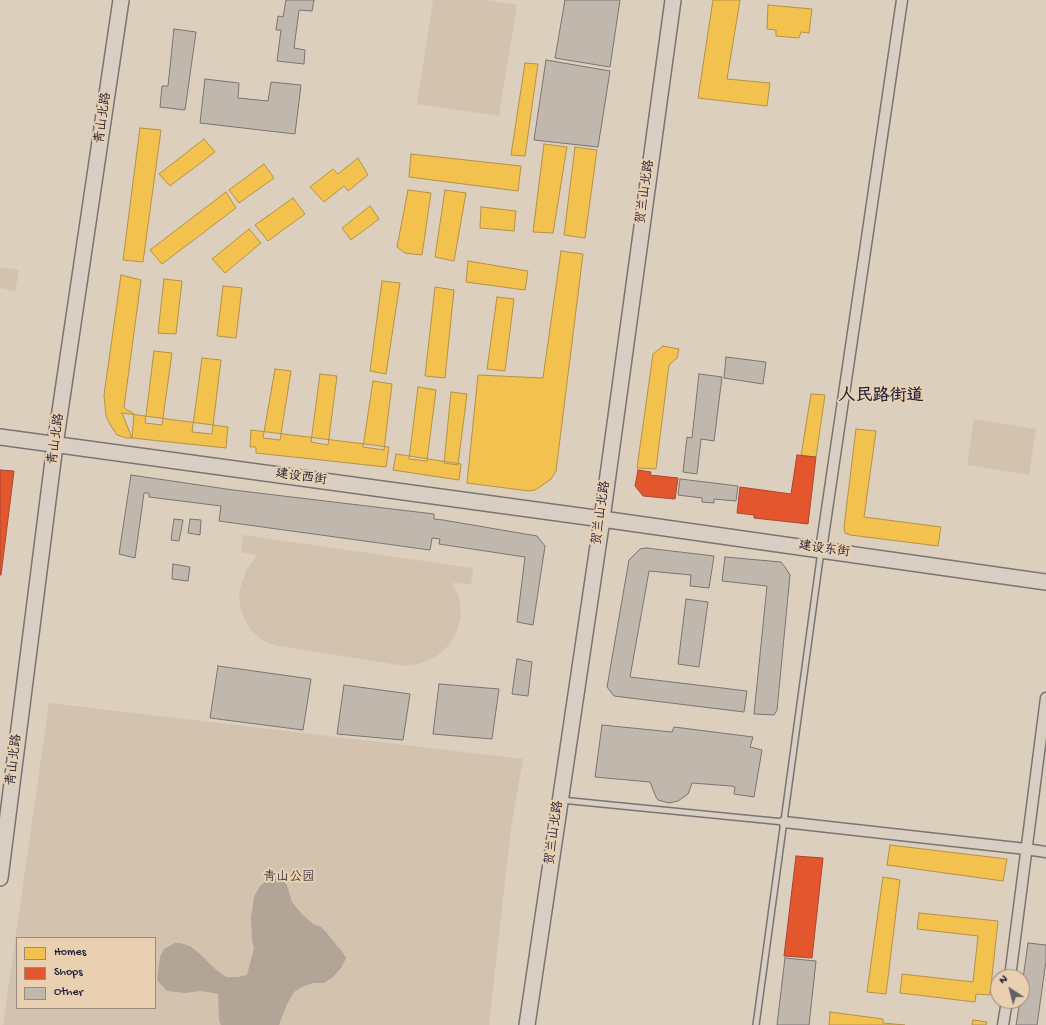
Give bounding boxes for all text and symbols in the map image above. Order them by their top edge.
street label: 青山北路 [93,91,115,145]
street label: 贺兰山北路 [634,159,658,225]
district label: 人民路街道 [839,387,923,407]
street label: 青山北路 [46,412,68,466]
street label: 建设西街 [274,467,328,489]
street label: 贺兰山北路 [590,480,614,546]
street label: 建设东街 [797,539,851,561]
street label: 青山北路 [4,733,26,787]
street label: 贺兰山北路 [543,800,567,866]
park label: 青山公园 [263,870,315,886]
legend [16,937,156,1009]
text: Homes [54,946,86,960]
text: Shops [54,966,83,980]
north arrow [990,969,1030,1009]
text: N [997,973,1010,987]
text: Other [54,986,83,1000]

